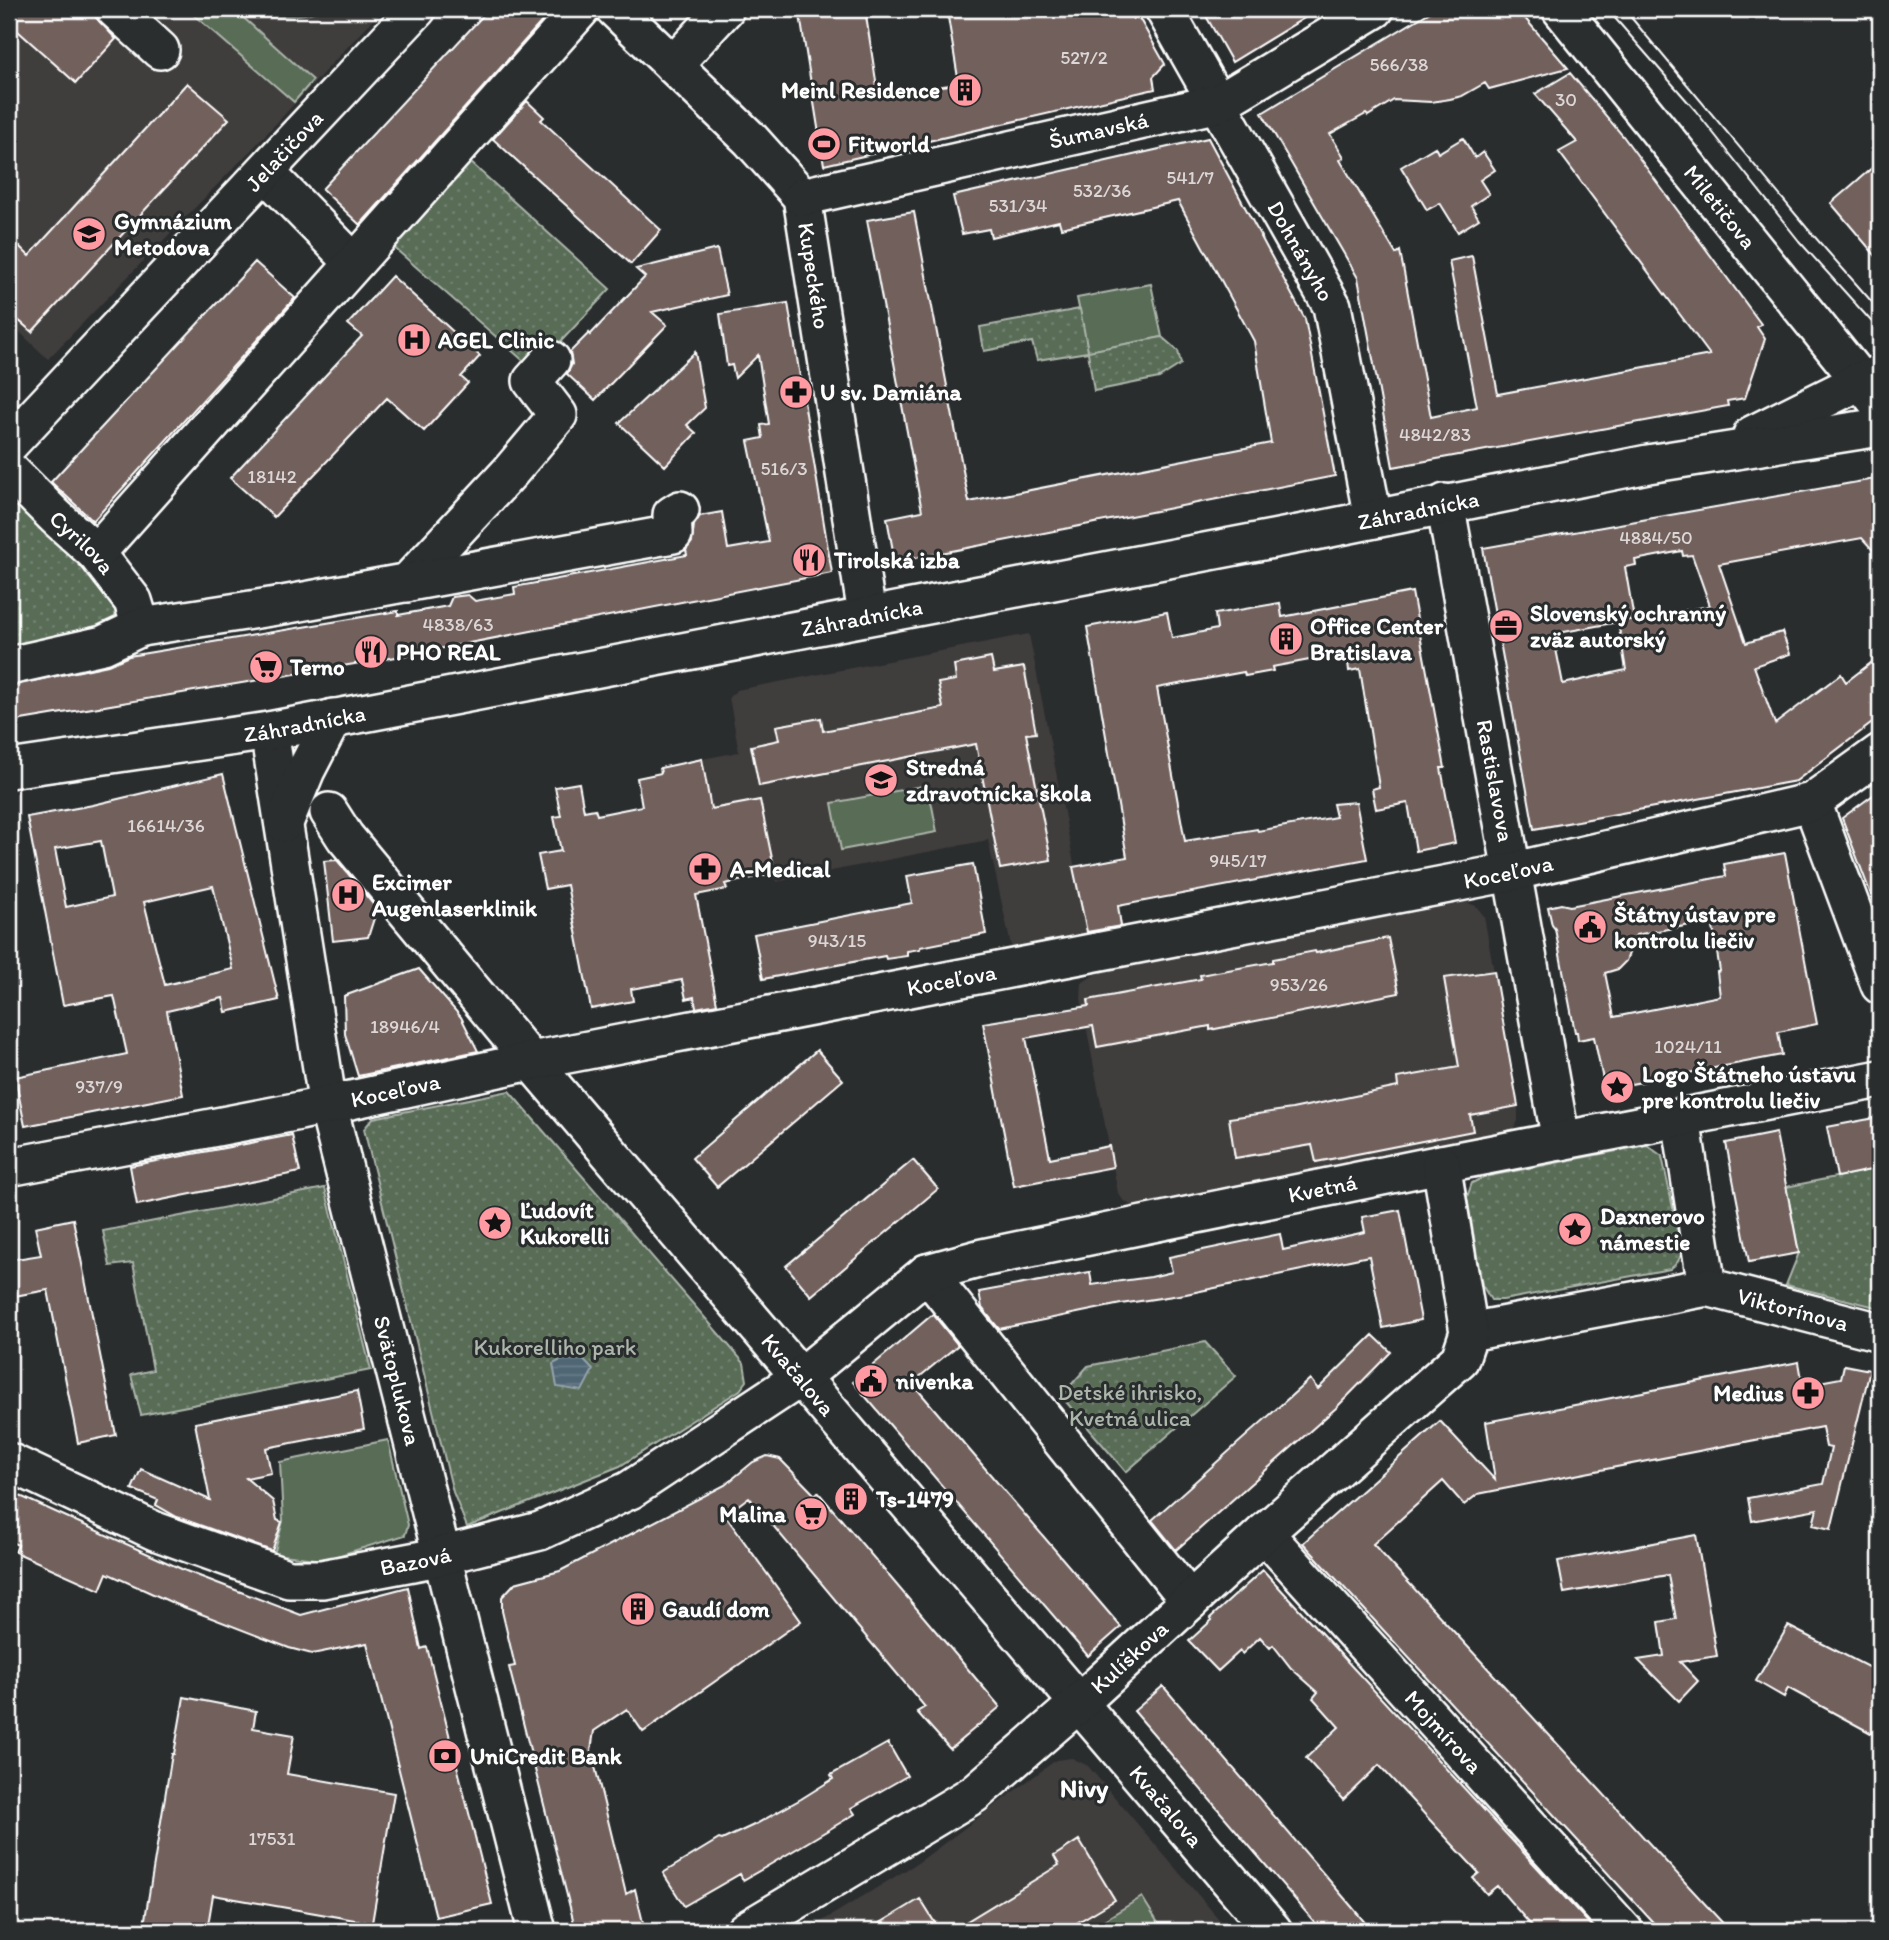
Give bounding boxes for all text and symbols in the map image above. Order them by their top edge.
house number: 527/2 [1060,46,1108,69]
house number: 566/38 [1370,53,1428,76]
building icon: Meinl Residence [946,71,984,109]
place label: Meinl Residence [781,76,940,104]
house number: 30 [1555,88,1577,111]
street label: Jelačičova [239,104,329,197]
street label: Šumavská [1046,105,1151,155]
sports icon: Fitworld [805,125,843,163]
place label: Fitworld [848,130,930,158]
street label: Miletičova [1678,159,1763,255]
house number: 541/7 [1166,166,1214,189]
house number: 532/36 [1073,179,1131,202]
house number: 531/34 [989,194,1047,217]
street label: Dohnányho [1261,196,1340,306]
place label: Gymnázium Metodova [114,207,232,261]
school or university icon: Gymnázium Metodova [70,215,108,253]
street label: Kupeckého [792,220,836,331]
hospital icon: AGEL Clinic [395,321,433,359]
place label: AGEL Clinic [437,326,554,354]
pharmacy icon: U sv. Damiána [777,373,815,411]
place label: U sv. Damiána [820,378,963,406]
house number: 4842/83 [1399,423,1471,446]
house number: 516/3 [760,457,808,480]
house number: 18142 [247,465,297,488]
street label: Záhradnícka [1355,484,1481,536]
street label: Cyrilova [44,504,121,580]
house number: 4884/50 [1619,526,1693,549]
restaurant icon: Tirolská izba [790,541,828,579]
place label: Tirolská izba [833,546,961,574]
street label: Záhradnícka [798,592,925,643]
place label: Slovenský ochranný zväz autorský [1530,599,1726,653]
office icon: Slovenský ochranný zväz autorský [1487,607,1525,645]
place label: Office Center Bratislava [1310,612,1444,666]
house number: 4838/63 [422,613,494,636]
building icon: Office Center Bratislava [1267,620,1305,658]
restaurant icon: PHO REAL [352,633,390,671]
place label: PHO REAL [396,638,501,666]
supermarket icon: Terno [247,648,285,686]
place label: Terno [289,653,345,681]
street label: Záhradnícka [242,699,368,749]
street label: Rastislavova [1471,717,1520,844]
place label: Stredná zdravotnícka škola [906,753,1092,807]
school or university icon: Stredná zdravotnícka škola [862,761,900,799]
house number: 16614/36 [127,814,205,837]
house number: 945/17 [1209,849,1267,872]
street label: Koceľova [1461,849,1556,895]
pharmacy icon: A-Medical [686,850,724,888]
place label: A-Medical [729,855,831,883]
place label: Excimer Augenlaserklinik [371,868,538,922]
hospital icon: Excimer Augenlaserklinik [329,876,367,914]
place label: Štátny ústav pre kontrolu liečiv [1614,900,1776,954]
public building icon: Štátny ústav pre kontrolu liečiv [1571,908,1609,946]
house number: 943/15 [808,929,866,952]
street label: Koceľova [904,958,999,1002]
house number: 953/26 [1270,973,1328,996]
house number: 18946/4 [370,1015,440,1038]
house number: 1024/11 [1654,1035,1722,1058]
place label: Logo Štátneho ústavu pre kontrolu liečiv [1641,1060,1856,1114]
street label: Koceľova [348,1067,443,1114]
place icon: Logo Štátneho ústavu pre kontrolu liečiv [1598,1068,1636,1106]
house number: 937/9 [75,1075,123,1098]
street label: Kvetná [1286,1168,1359,1209]
place label: Ľudovít Kukorelli [520,1196,609,1250]
place label: Daxnerovo námestie [1599,1202,1705,1256]
place icon: Ľudovít Kukorelli [476,1204,514,1242]
place icon: Daxnerovo námestie [1556,1210,1594,1248]
street label: Viktorínova [1734,1281,1852,1337]
street label: Svätoplukova [368,1313,428,1449]
street label: Kvačalova [755,1328,842,1422]
park label: Kukorelliho park [474,1333,637,1361]
public building icon: nivenka [852,1362,890,1400]
place label: nivenka [895,1367,974,1395]
pharmacy icon: Medius [1789,1374,1827,1412]
park label: Detské ihrisko, Kvetná ulica [1057,1378,1203,1432]
place label: Medius [1713,1379,1784,1407]
building icon: Ts-1479 [832,1480,870,1518]
place label: Ts-1479 [875,1485,954,1513]
supermarket icon: Malina [792,1495,830,1533]
place label: Malina [719,1500,787,1528]
street label: Bazová [378,1540,454,1582]
building icon: Gaudí dom [619,1590,657,1628]
place label: Gaudí dom [662,1595,770,1623]
street label: Kulíškova [1084,1614,1174,1700]
street label: Mojmírova [1399,1684,1489,1780]
bank icon: UniCredit Bank [426,1737,464,1775]
place label: UniCredit Bank [470,1742,623,1770]
street label: Kvačalova [1123,1759,1209,1853]
district label: Nivy [1060,1772,1109,1804]
house number: 17531 [248,1827,296,1850]

